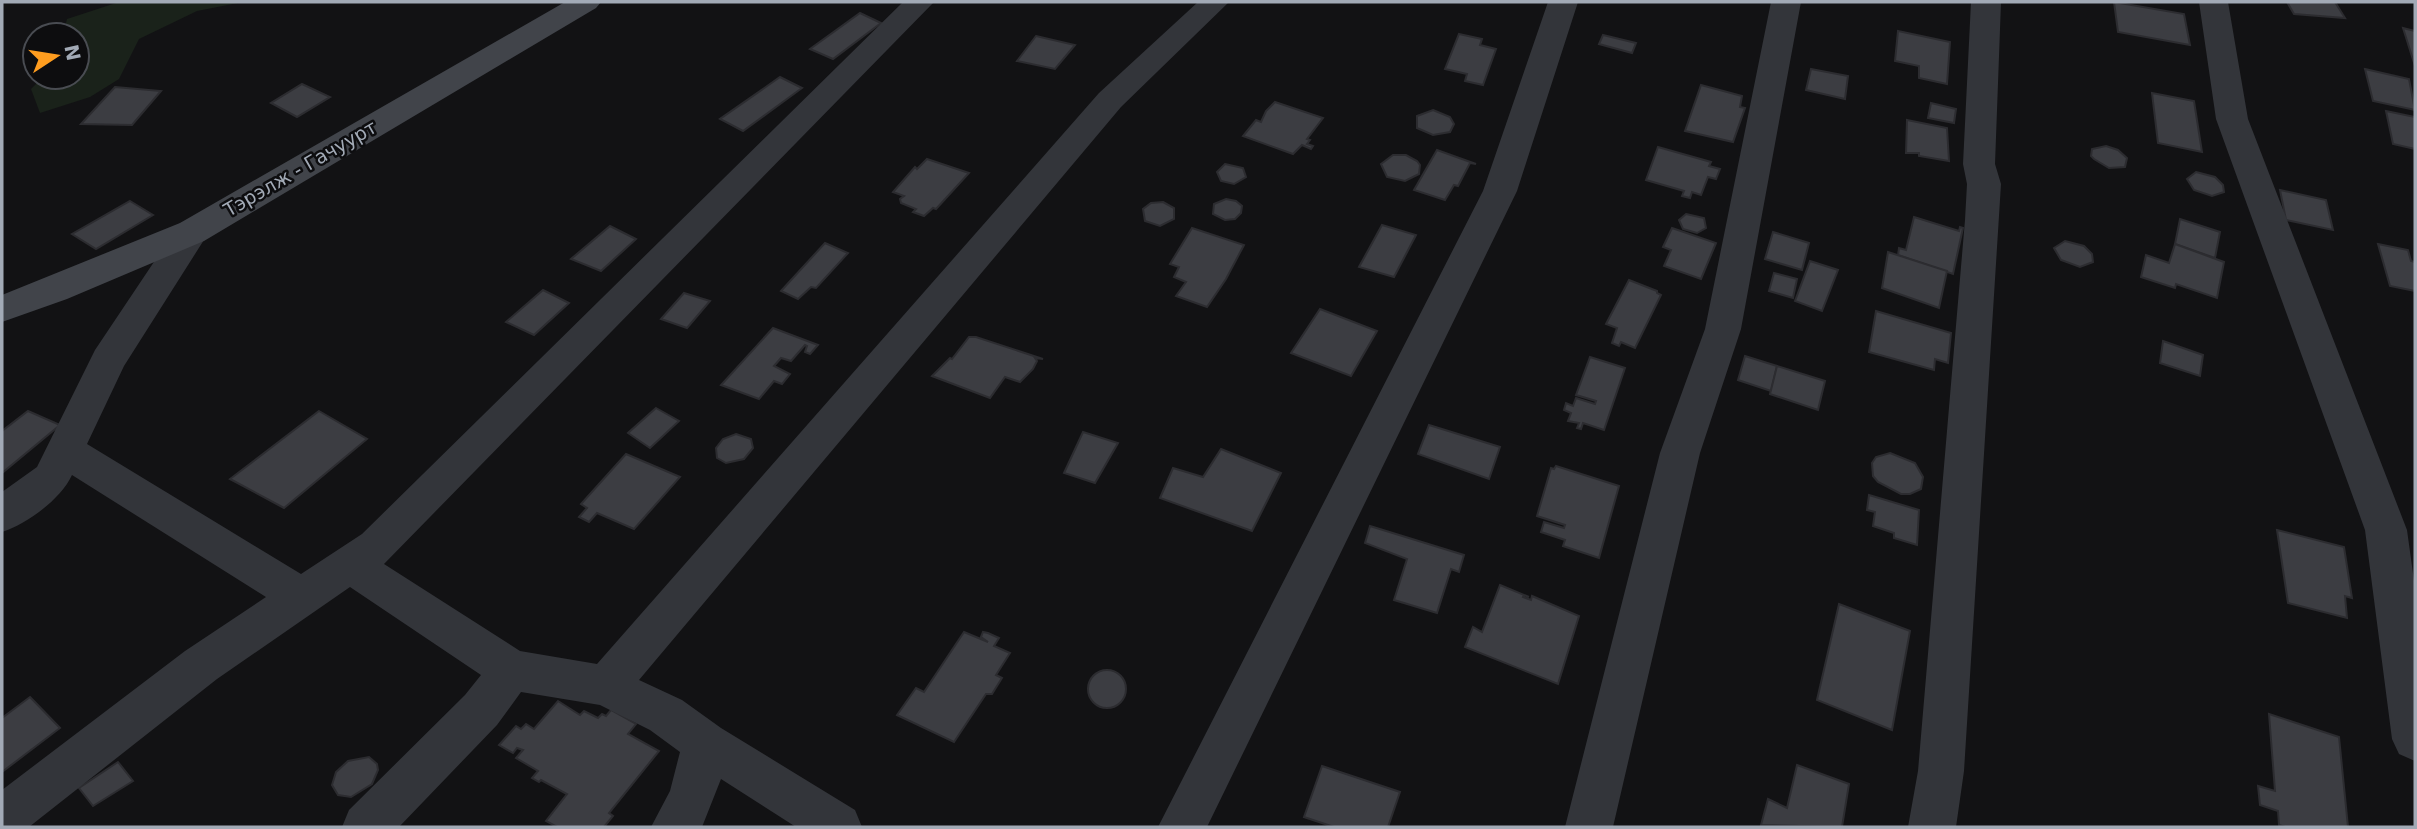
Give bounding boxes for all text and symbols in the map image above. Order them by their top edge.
north arrow [21,21,91,91]
text: N [60,42,85,63]
street label: Тэрэлж - Гачуурт [219,115,380,221]

